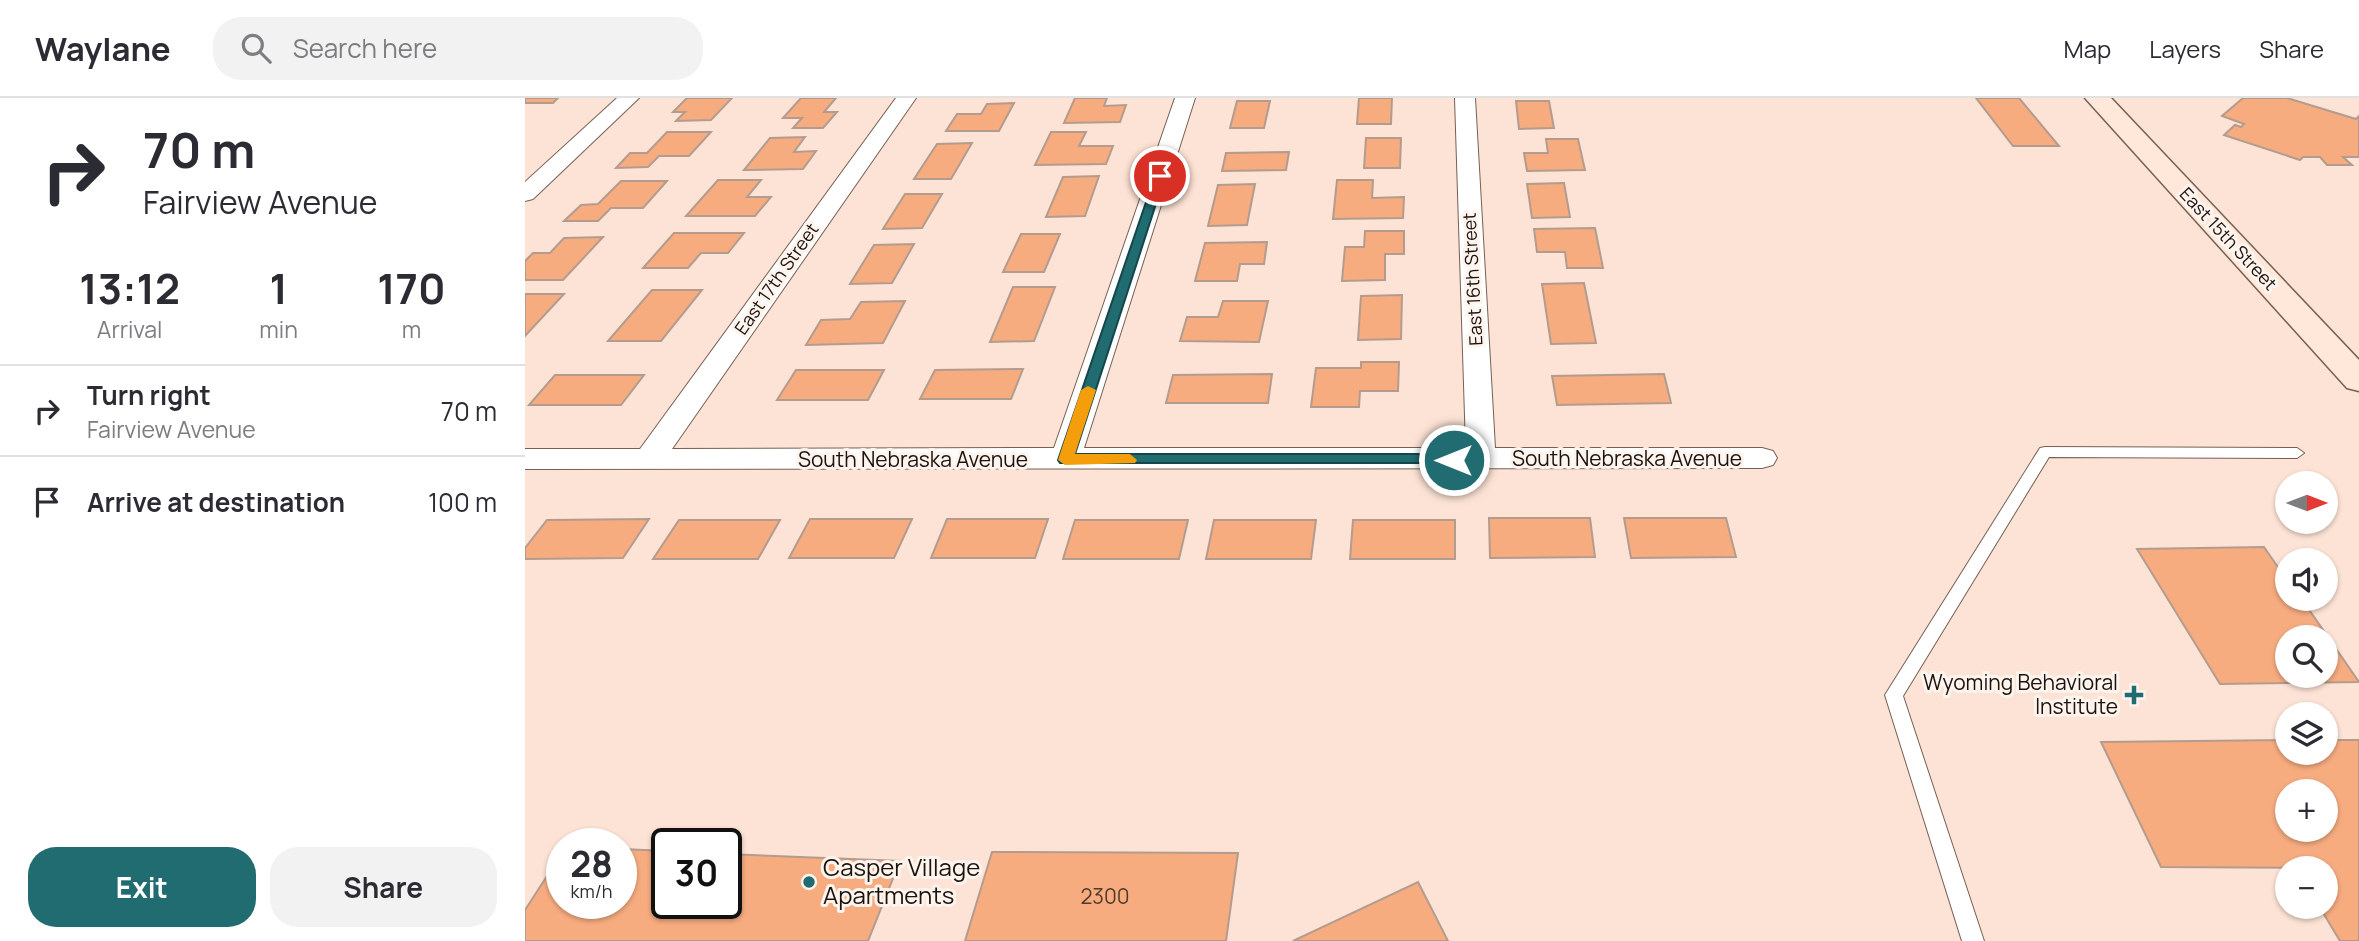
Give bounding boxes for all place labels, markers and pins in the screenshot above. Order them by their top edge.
pin [1130,146,1190,206]
place label: Wyoming Behavioral Institute [1923,668,2118,720]
marker: Wyoming Behavioral Institute [2124,685,2144,705]
place label: Casper Village Apartments [823,850,980,911]
marker: Casper Village Apartments [801,874,817,890]

